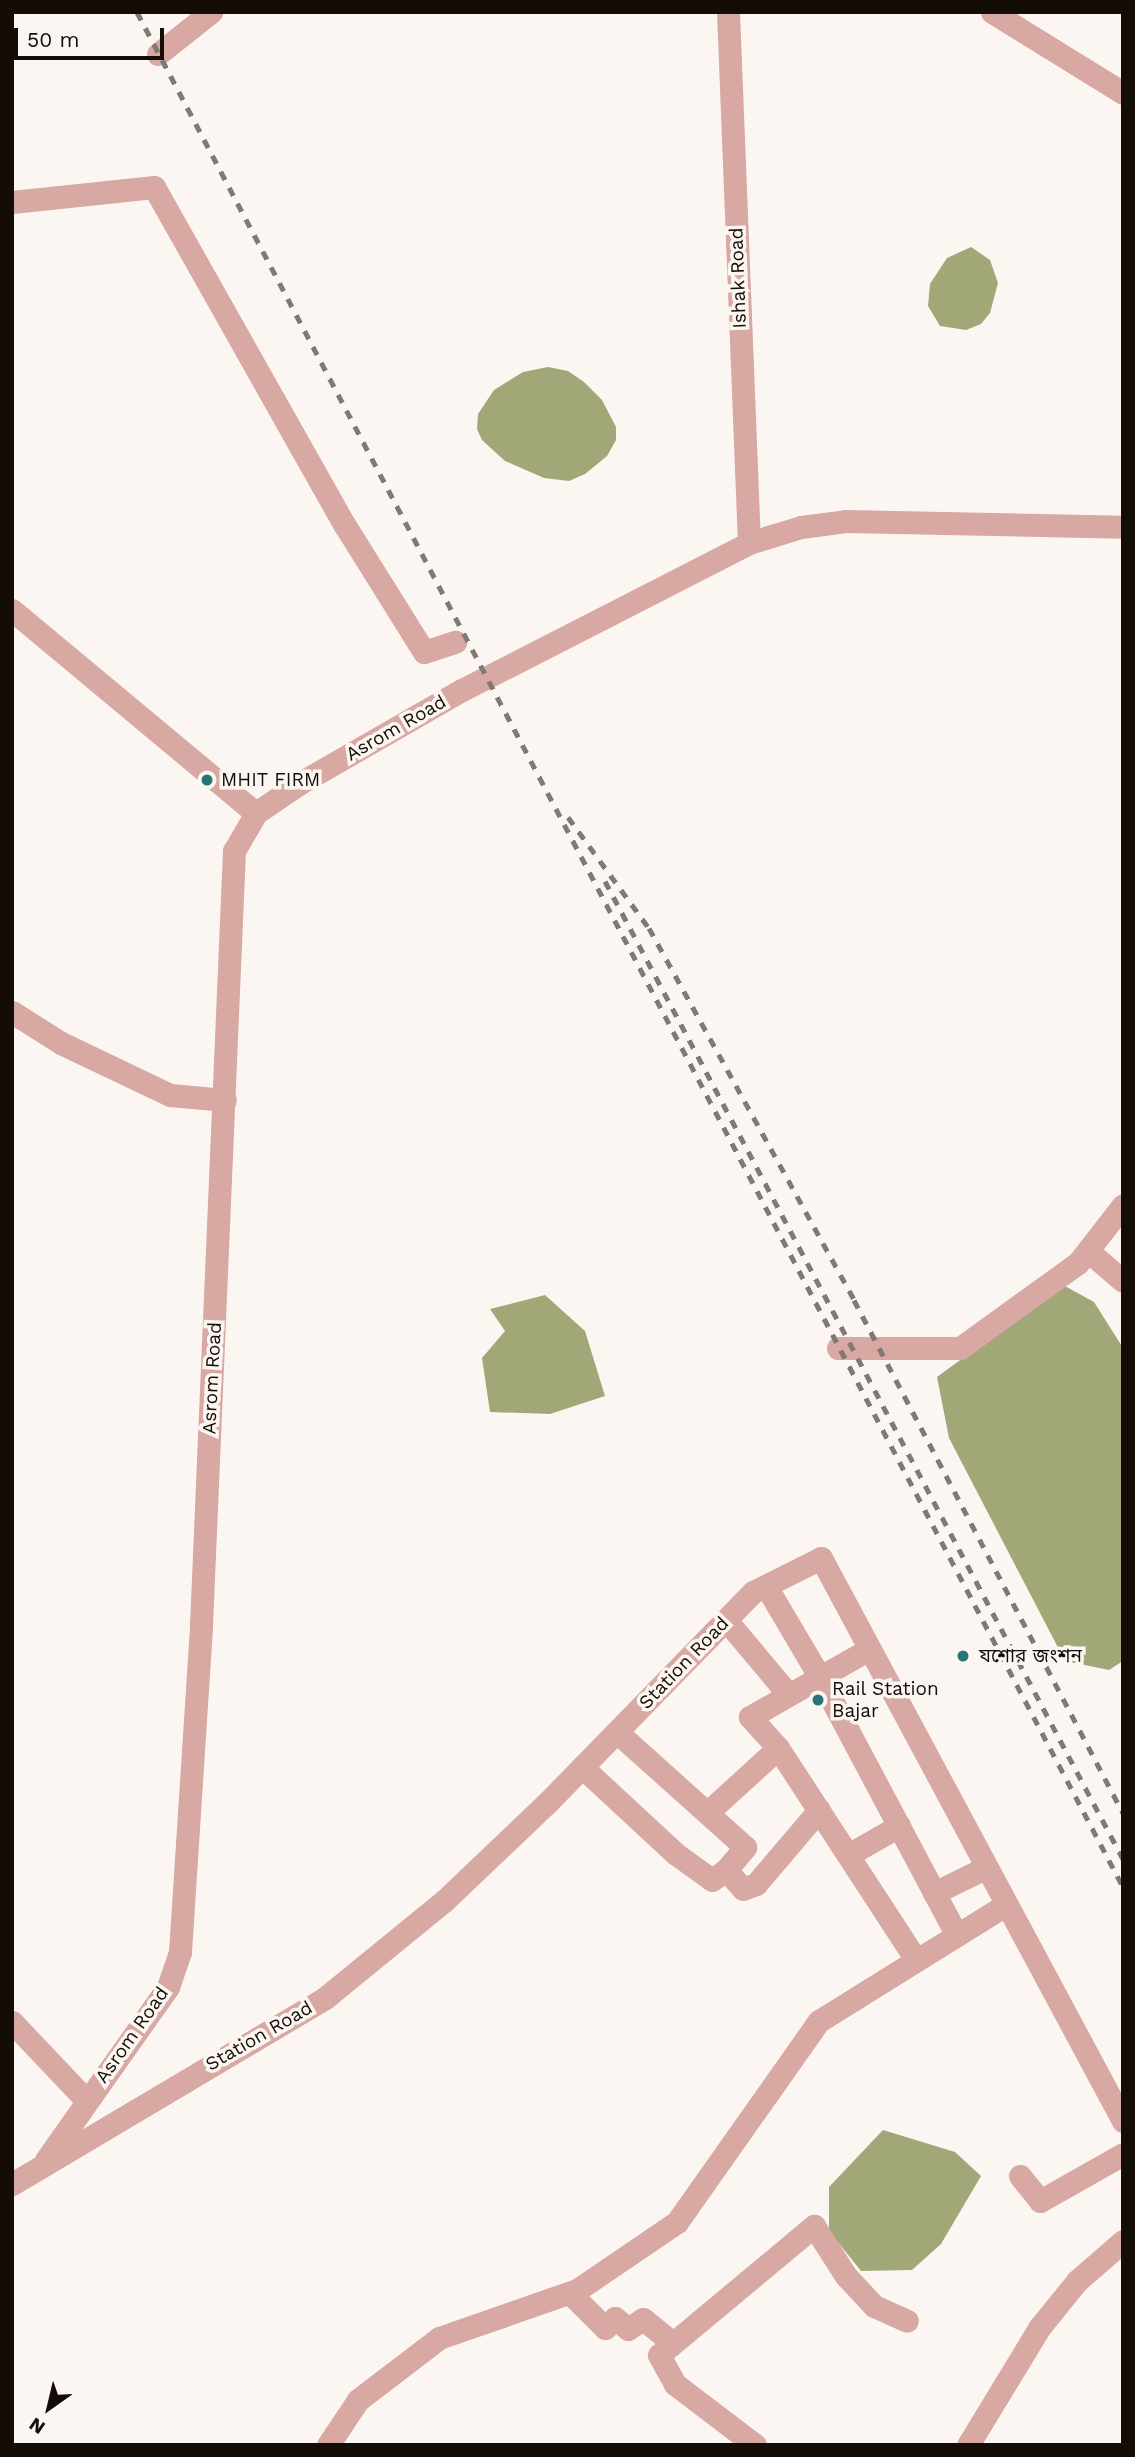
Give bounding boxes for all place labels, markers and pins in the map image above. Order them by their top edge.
place label: MHIT FIRM [221,769,321,791]
marker: MHIT FIRM [199,772,215,788]
place label: যশোর জংশন [979,1645,1082,1667]
marker: যশোর জংশন [953,1646,973,1666]
place label: Rail Station Bajar [832,1678,939,1722]
marker: Rail Station Bajar [810,1692,826,1708]

